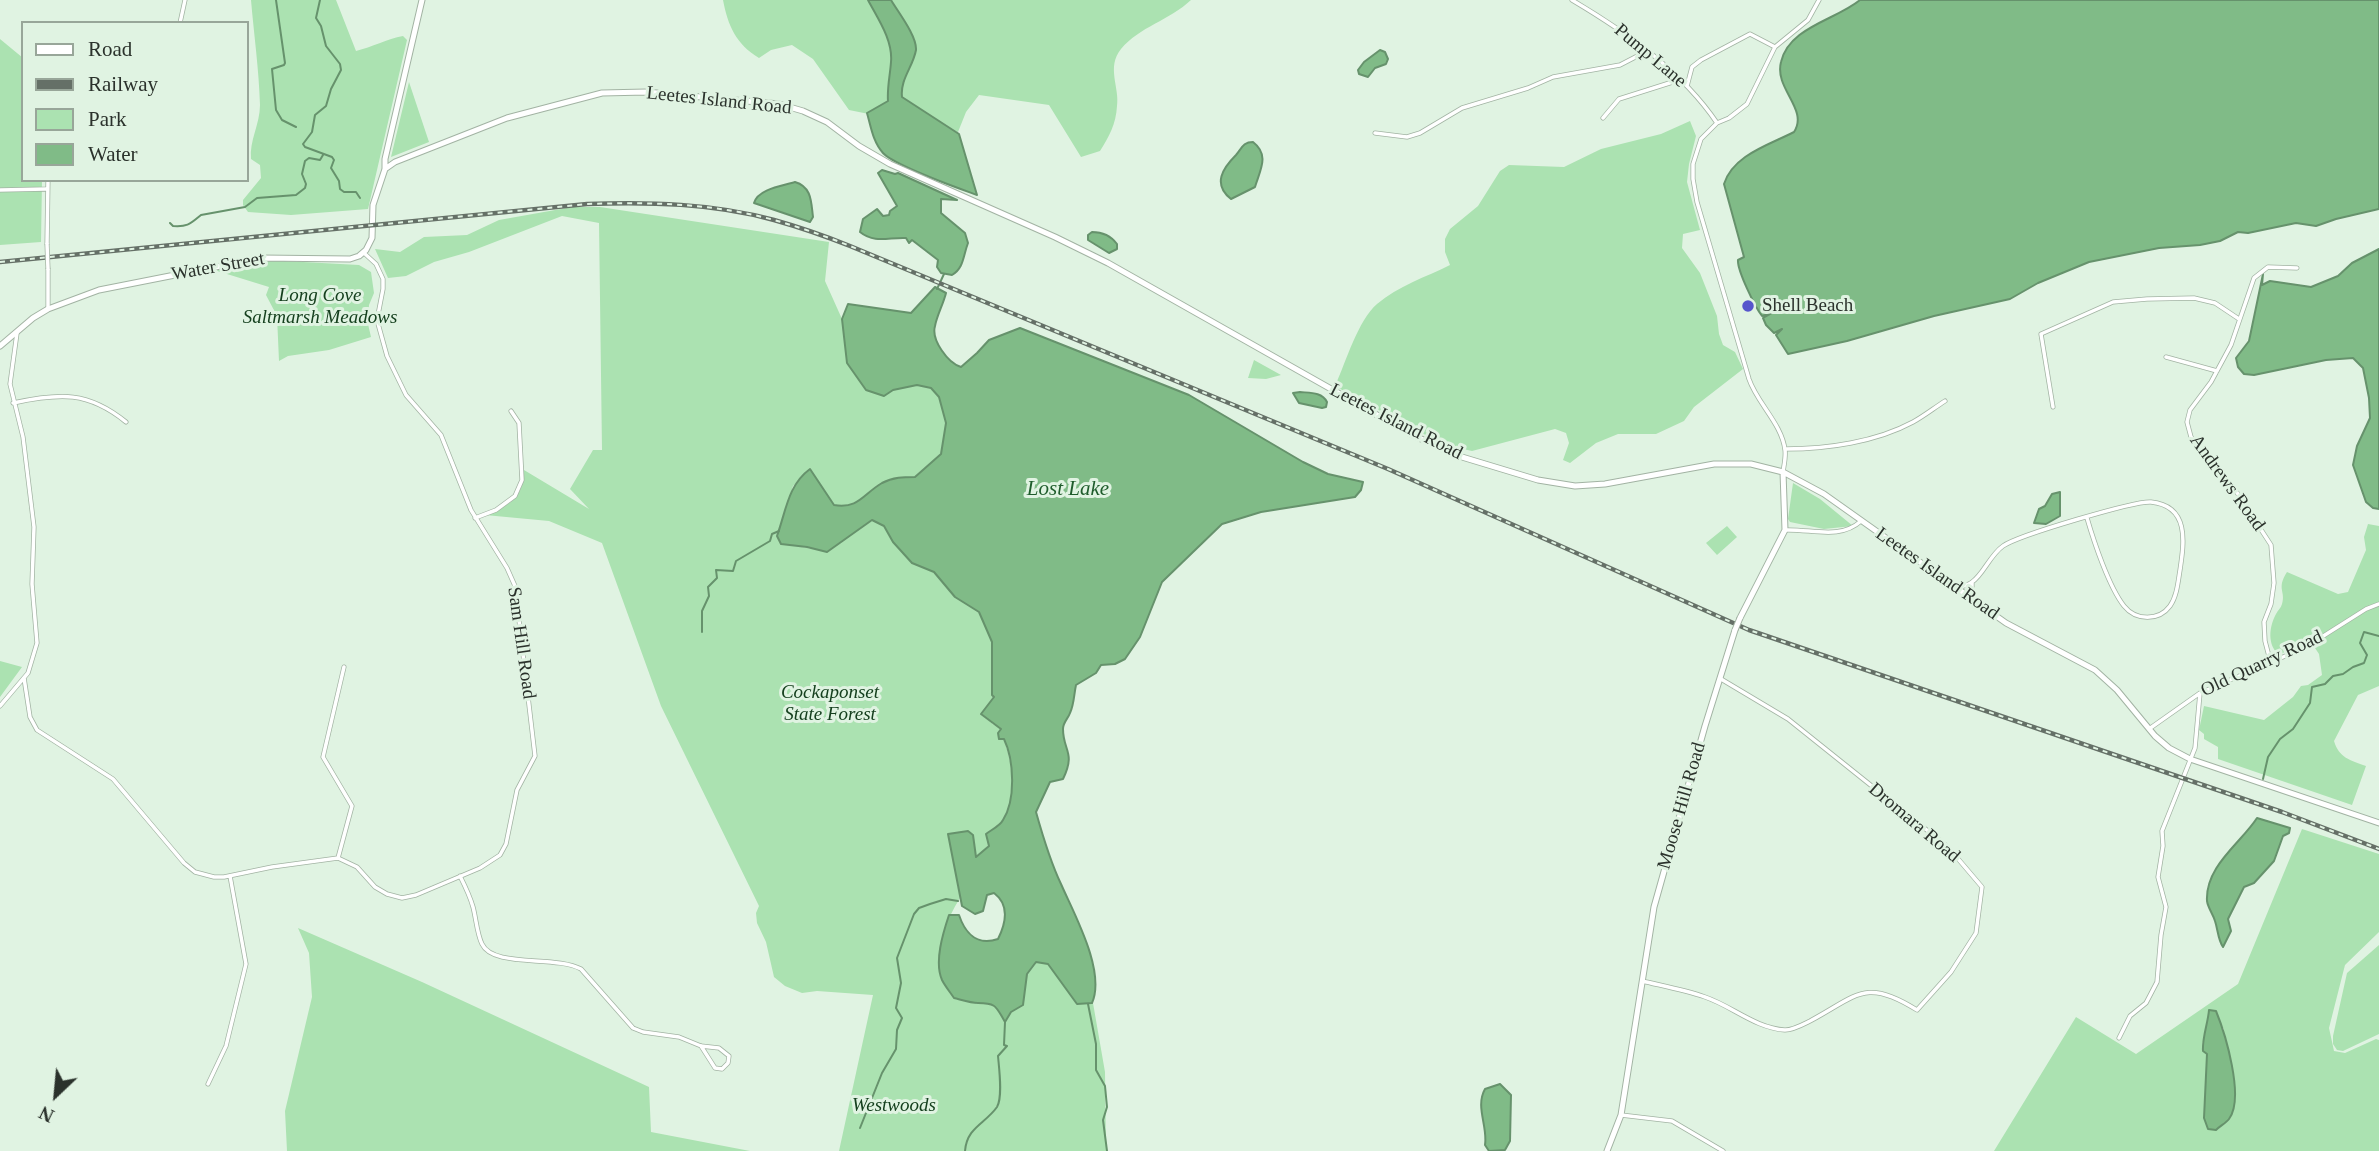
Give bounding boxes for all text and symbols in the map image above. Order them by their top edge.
street label: Pump Lane [1609,19,1691,93]
legend [21,21,248,182]
text: Road [88,37,132,61]
text: Railway [88,72,158,96]
street label: Leetes Island Road [645,82,793,120]
text: Park [88,107,127,131]
text: Water [88,142,138,166]
street label: Water Street [170,248,266,286]
park label: Long Cove Saltmarsh Meadows [243,285,397,329]
place label: Shell Beach [1762,295,1853,317]
marker: Shell Beach [1740,298,1756,314]
street label: Leetes Island Road [1326,379,1466,465]
street label: Andrews Road [2184,430,2270,536]
water label: Lost Lake [1027,476,1109,502]
street label: Leetes Island Road [1871,523,2003,625]
street label: Sam Hill Road [502,585,540,701]
street label: Old Quarry Road [2197,626,2327,702]
park label: Cockaponset State Forest [781,682,879,726]
street label: Moose Hill Road [1653,740,1711,872]
street label: Dromara Road [1864,778,1964,868]
north arrow [21,1060,91,1130]
park label: Westwoods [852,1095,936,1117]
text: N [36,1102,57,1127]

